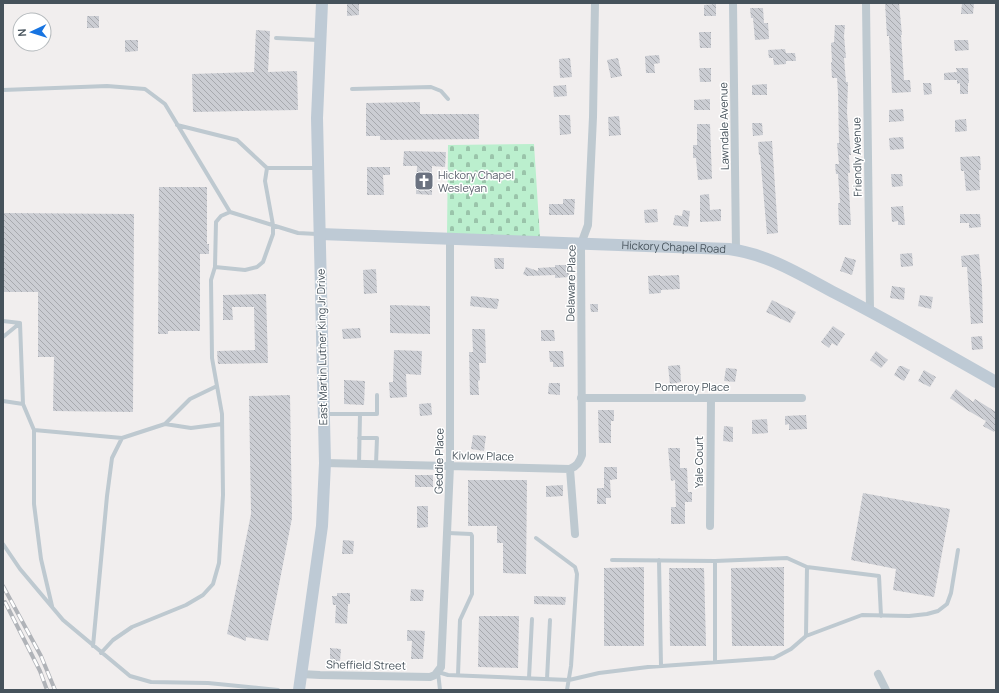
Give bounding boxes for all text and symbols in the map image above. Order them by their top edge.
north arrow [12,12,52,52]
text: N [14,28,29,37]
street label: Lawndale Avenue [715,81,732,170]
street label: Friendly Avenue [848,117,865,197]
place label: Hickory Chapel Wesleyan [438,167,514,195]
church icon: Hickory Chapel Wesleyan [413,170,435,192]
street label: Hickory Chapel Road [621,237,726,256]
street label: Delaware Place [562,244,579,321]
street label: East Martin Luther King Jr Drive [313,268,330,426]
street label: Pomeroy Place [655,379,730,394]
street label: Geddie Place [430,427,447,494]
street label: Yale Court [691,436,706,488]
street label: Kivlow Place [452,447,515,464]
street label: Sheffield Street [326,656,406,673]

